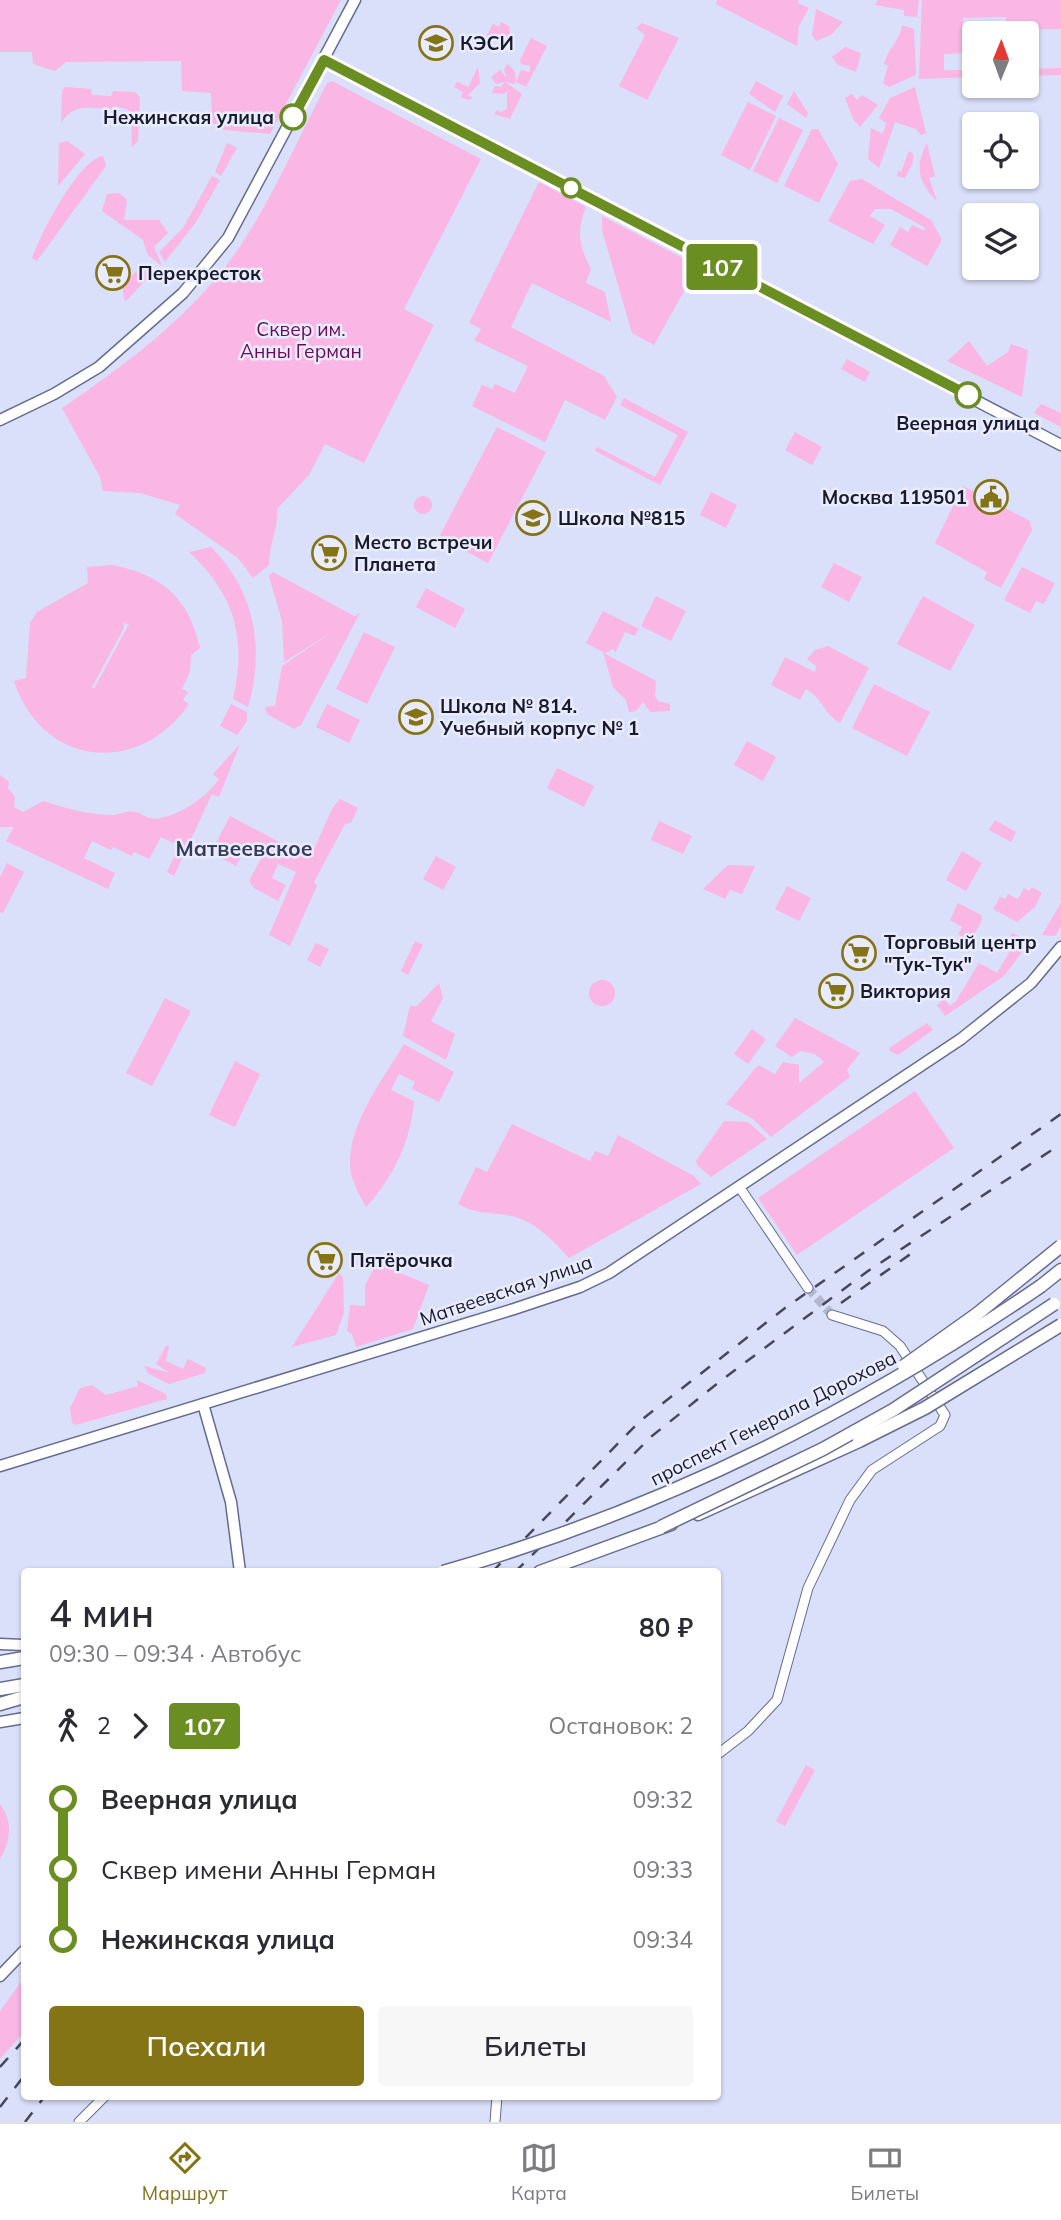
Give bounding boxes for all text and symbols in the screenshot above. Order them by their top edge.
north arrow [962,21,1040,98]
map controls [962,21,1039,280]
school or university icon: КЭСИ [417,24,455,62]
place label: КЭСИ [460,31,514,55]
marker: Нежинская улица [280,104,306,130]
place label: Нежинская улица [103,105,274,129]
button: locate [962,112,1039,189]
unlabelled marker [561,178,581,198]
button: layers [962,203,1039,280]
line badge: 107 [682,244,762,290]
text: 107 [700,252,744,282]
supermarket icon: Перекресток [94,254,132,292]
place label: Перекресток [138,261,261,285]
park label: Сквер им. Анны Герман [240,317,362,363]
marker: Веерная улица [955,382,981,408]
place label: Веерная улица [896,411,1040,435]
public building icon: Москва 119501 [972,478,1010,516]
place label: Москва 119501 [822,485,967,509]
school or university icon: Школа №815 [514,499,552,537]
place label: Школа №815 [558,506,685,530]
place label: Место встречи Планета [354,530,492,576]
supermarket icon: Место встречи Планета [310,534,348,572]
place label: Школа № 814. Учебный корпус № 1 [439,694,639,740]
school or university icon: Школа № 814. Учебный корпус № 1 [397,698,435,736]
district label: Матвеевское [175,835,313,861]
place label: Торговый центр "Тук-Тук" [884,930,1037,976]
supermarket icon: Торговый центр "Тук-Тук" [840,934,878,972]
supermarket icon: Виктория [817,972,855,1010]
place label: Виктория [860,979,951,1003]
supermarket icon: Пятёрочка [306,1241,344,1279]
place label: Пятёрочка [350,1248,453,1272]
street label: Матвеевская улица [417,1249,595,1331]
street label: проспект Генерала Дорохова [646,1345,900,1491]
text: 4 мин [49,1589,154,1637]
text: 80 ₽ [639,1611,693,1644]
text: 09:30 – 09:34 · Автобус [49,1639,302,1668]
icon: walk [49,1707,87,1745]
icon: forward [121,1707,159,1745]
text: 2 [97,1711,111,1740]
text: 107 [183,1711,226,1741]
text: Остановок: 2 [548,1711,693,1740]
text: Веерная улица [101,1783,298,1816]
text: 09:32 [633,1785,693,1814]
text: Сквер имени Анны Герман [101,1853,436,1886]
text: 09:33 [633,1855,693,1884]
text: Нежинская улица [101,1923,335,1956]
text: 09:34 [633,1925,693,1954]
button: Поехали [49,2006,364,2086]
button: Билеты [378,2006,693,2086]
tab: Маршрут [142,2139,227,2205]
tab: Карта [511,2139,567,2205]
tab: Билеты [851,2139,919,2205]

